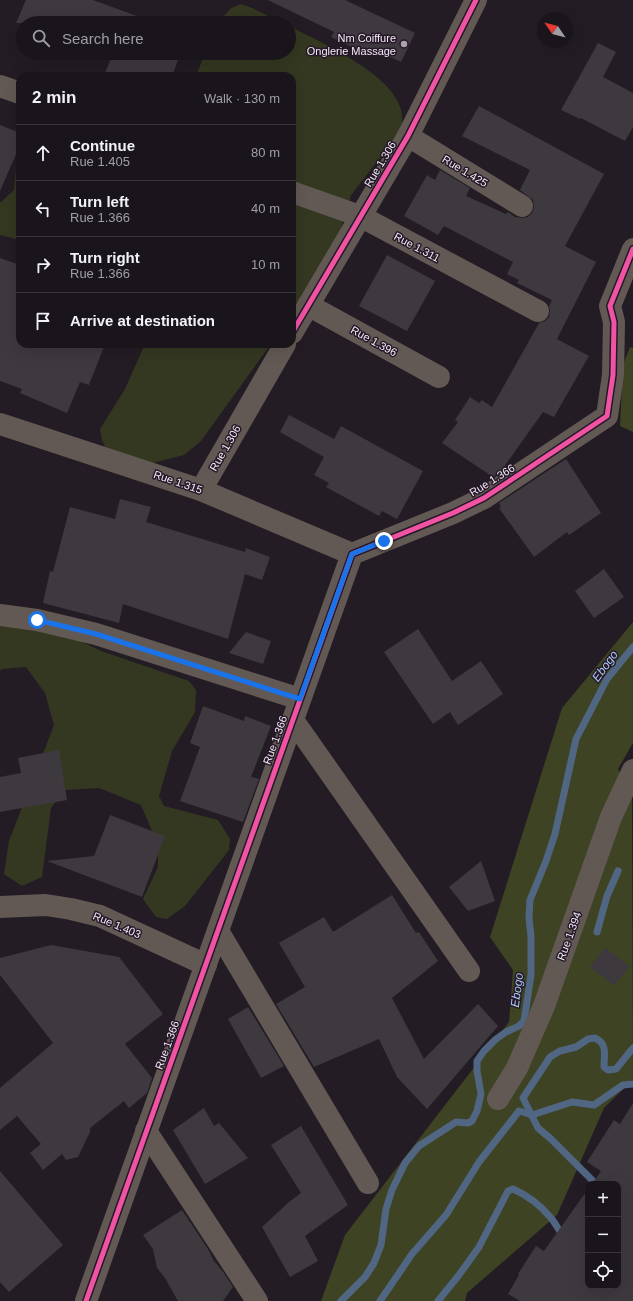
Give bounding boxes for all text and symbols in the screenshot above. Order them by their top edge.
north arrow [537,12,573,48]
search box [16,16,296,60]
icon: search [30,27,52,49]
text: Search here [62,30,144,47]
place label: Nm Coiffure Onglerie Massage [307,32,396,57]
marker: Nm Coiffure Onglerie Massage [399,39,409,49]
text: 2 min [32,88,76,107]
text: Walk · 130 m [204,91,280,106]
text: Continue [70,137,135,154]
street label: Rue 1.306 [362,139,398,189]
icon: ahead [32,142,54,164]
text: 80 m [251,145,280,160]
street label: Rue 1.425 [440,153,490,189]
text: Rue 1.405 [70,154,130,169]
text: Turn left [70,193,129,210]
icon: left [32,198,54,220]
text: 40 m [251,201,280,216]
text: Rue 1.366 [70,210,130,225]
street label: Rue 1.311 [392,230,442,264]
text: Turn right [70,249,140,266]
icon: right [32,254,54,276]
text: 10 m [251,257,280,272]
text: Rue 1.366 [70,266,130,281]
icon: arrive [32,310,54,332]
text: Arrive at destination [70,312,215,329]
street label: Rue 1.396 [349,323,399,359]
street label: Rue 1.306 [207,423,243,473]
street label: Rue 1.366 [467,461,517,499]
street label: Rue 1.315 [152,468,204,496]
route end [375,532,393,550]
route start [28,611,46,629]
water label: Ebogo [589,648,621,684]
street label: Rue 1.366 [261,714,289,766]
street label: Rue 1.403 [91,910,143,940]
street label: Rue 1.394 [555,910,583,962]
water label: Ebogo [508,972,526,1008]
street label: Rue 1.366 [153,1019,181,1071]
map controls [585,1181,621,1289]
button: + [585,1181,621,1217]
button: − [585,1217,621,1253]
button: locate [585,1253,621,1289]

